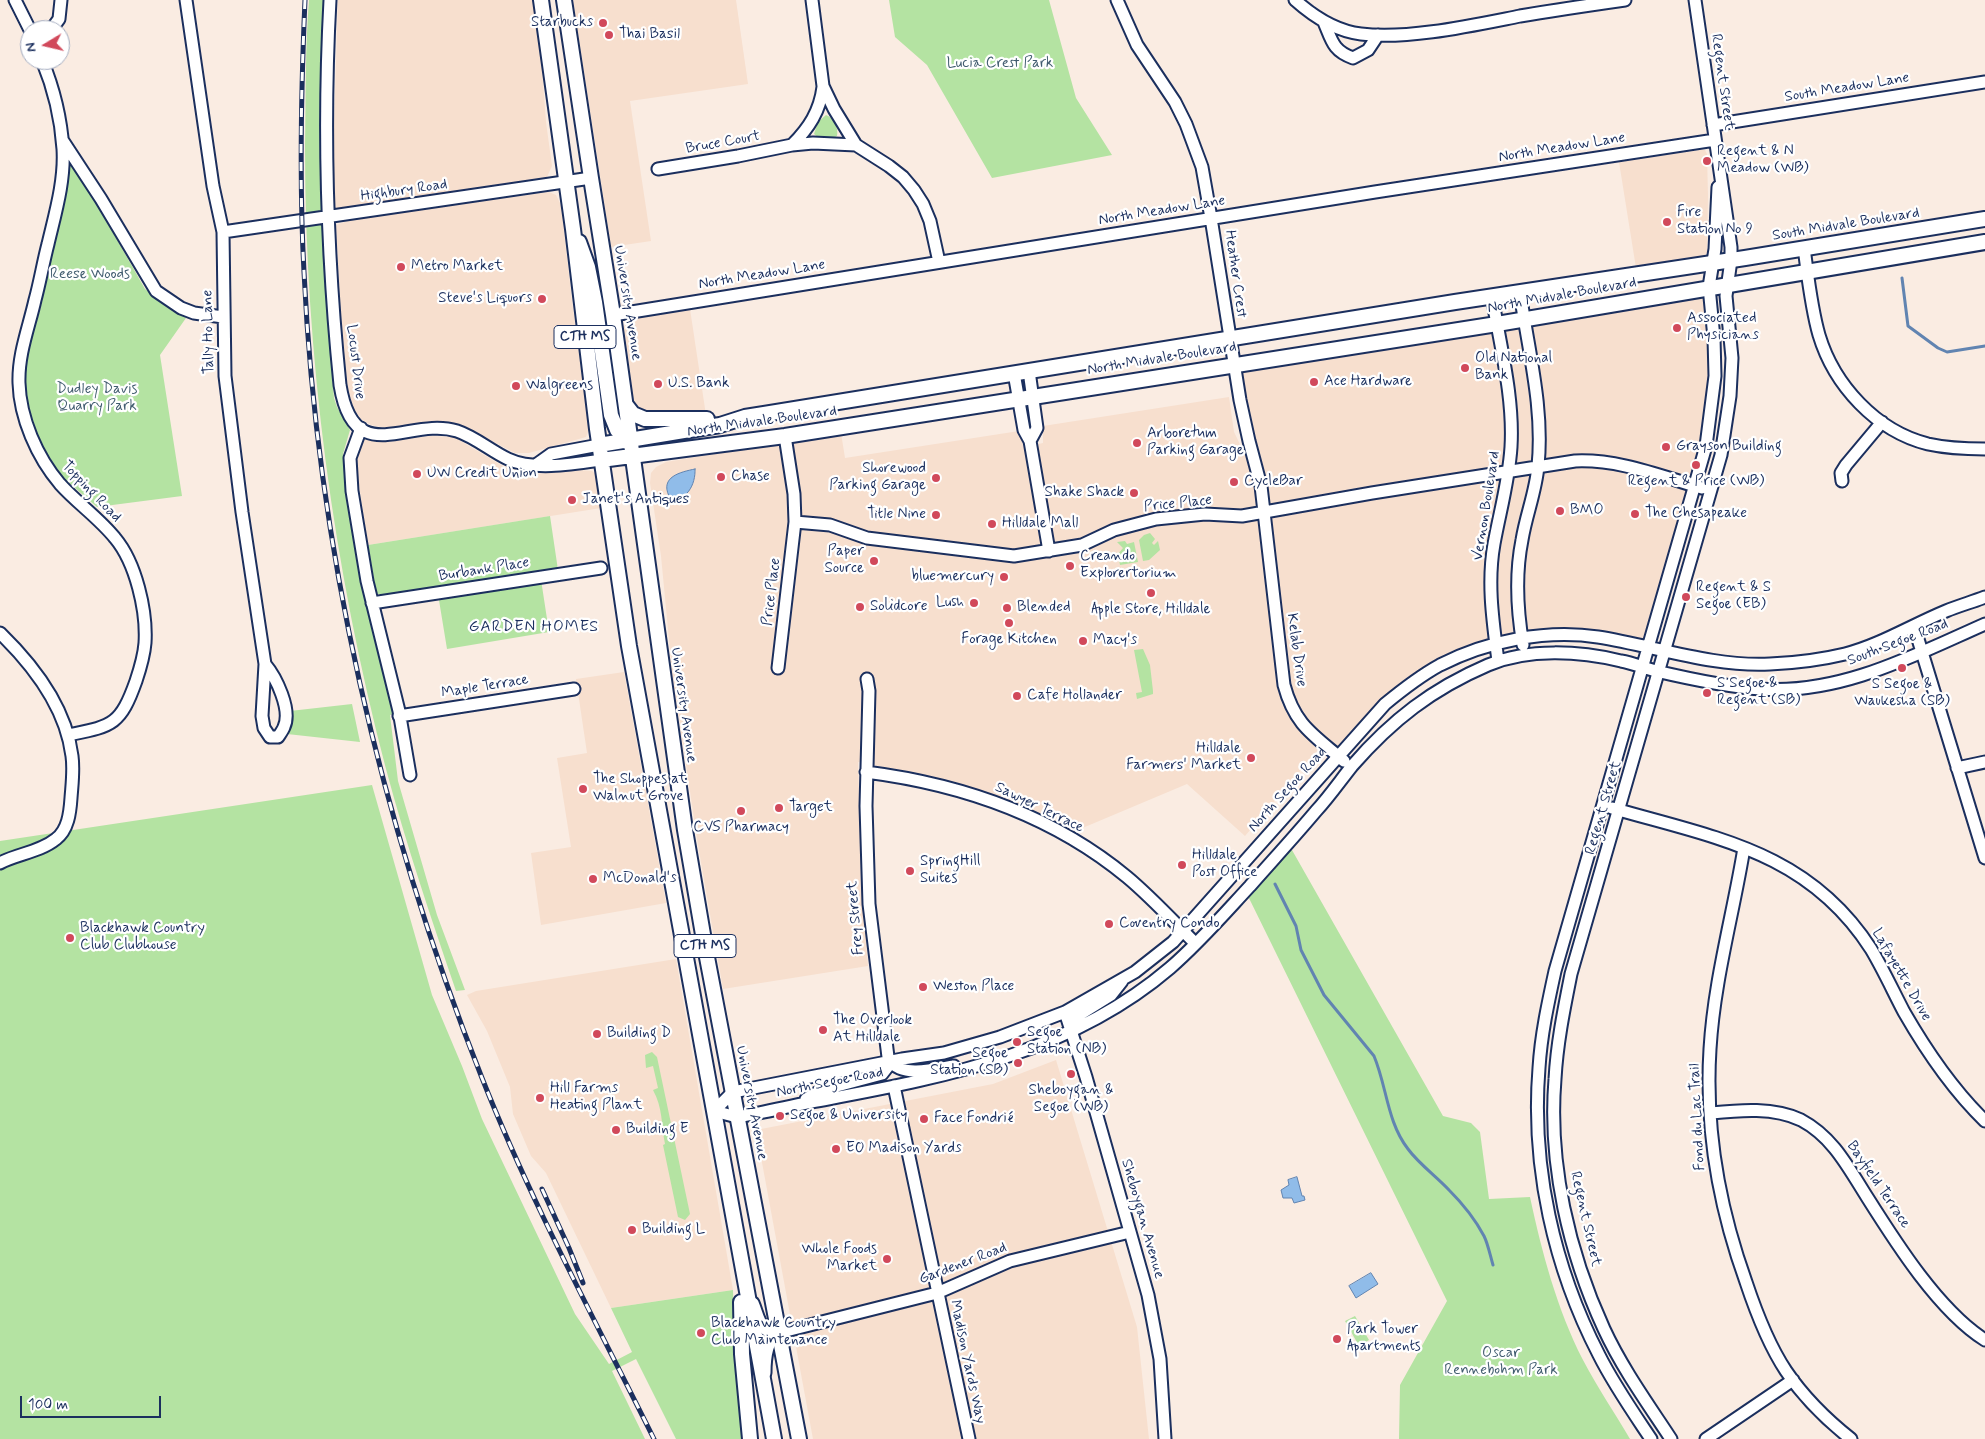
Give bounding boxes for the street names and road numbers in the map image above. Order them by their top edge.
street label: Regent Street [1706,33,1738,131]
street label: South Meadow Lane [1783,69,1911,107]
street label: Bruce Court [684,128,762,158]
street label: North Meadow Lane [1497,129,1627,167]
street label: Highbury Road [360,176,448,206]
street label: North Meadow Lane [1097,192,1227,230]
street label: South Midvale Boulevard [1771,204,1921,246]
street label: Heather Crest [1220,229,1250,319]
street label: University Avenue [609,244,645,362]
street label: North Meadow Lane [697,256,827,294]
street label: North Midvale Boulevard [1486,274,1638,318]
street label: Tally Ho Lane [199,290,219,374]
street label: Locust Drive [341,324,369,400]
road number: CTH MS [554,326,616,348]
street label: North Midvale Boulevard [1086,338,1238,380]
street label: North Midvale Boulevard [686,403,838,441]
street label: Vernon Boulevard [1469,450,1505,562]
street label: Topping Road [57,458,125,526]
street label: Price Place [1143,491,1213,517]
street label: Burbank Place [437,554,531,586]
street label: Price Place [759,557,785,627]
street label: Kelab Drive [1282,612,1310,688]
street label: South Segoe Road [1845,616,1951,670]
street label: University Avenue [666,646,700,764]
street label: Maple Terrace [440,671,530,703]
street label: North Segoe Road [1245,744,1331,836]
street label: Regent Street [1582,759,1626,857]
street label: Sawyer Terrace [992,779,1086,837]
street label: Frey Street [844,880,868,956]
street label: Lafayette Drive [1867,925,1935,1025]
road number: CTH MS [674,934,736,958]
street label: University Avenue [731,1044,771,1162]
street label: Fond du Lac Trail [1686,1063,1710,1171]
street label: North Segoe Road [775,1064,885,1102]
street label: Bayfield Terrace [1842,1138,1914,1232]
street label: Sheboygan Avenue [1116,1157,1168,1281]
street label: Regent Street [1565,1170,1605,1268]
street label: Gardener Road [917,1239,1009,1289]
street label: Madison Yards Way [945,1299,989,1425]

